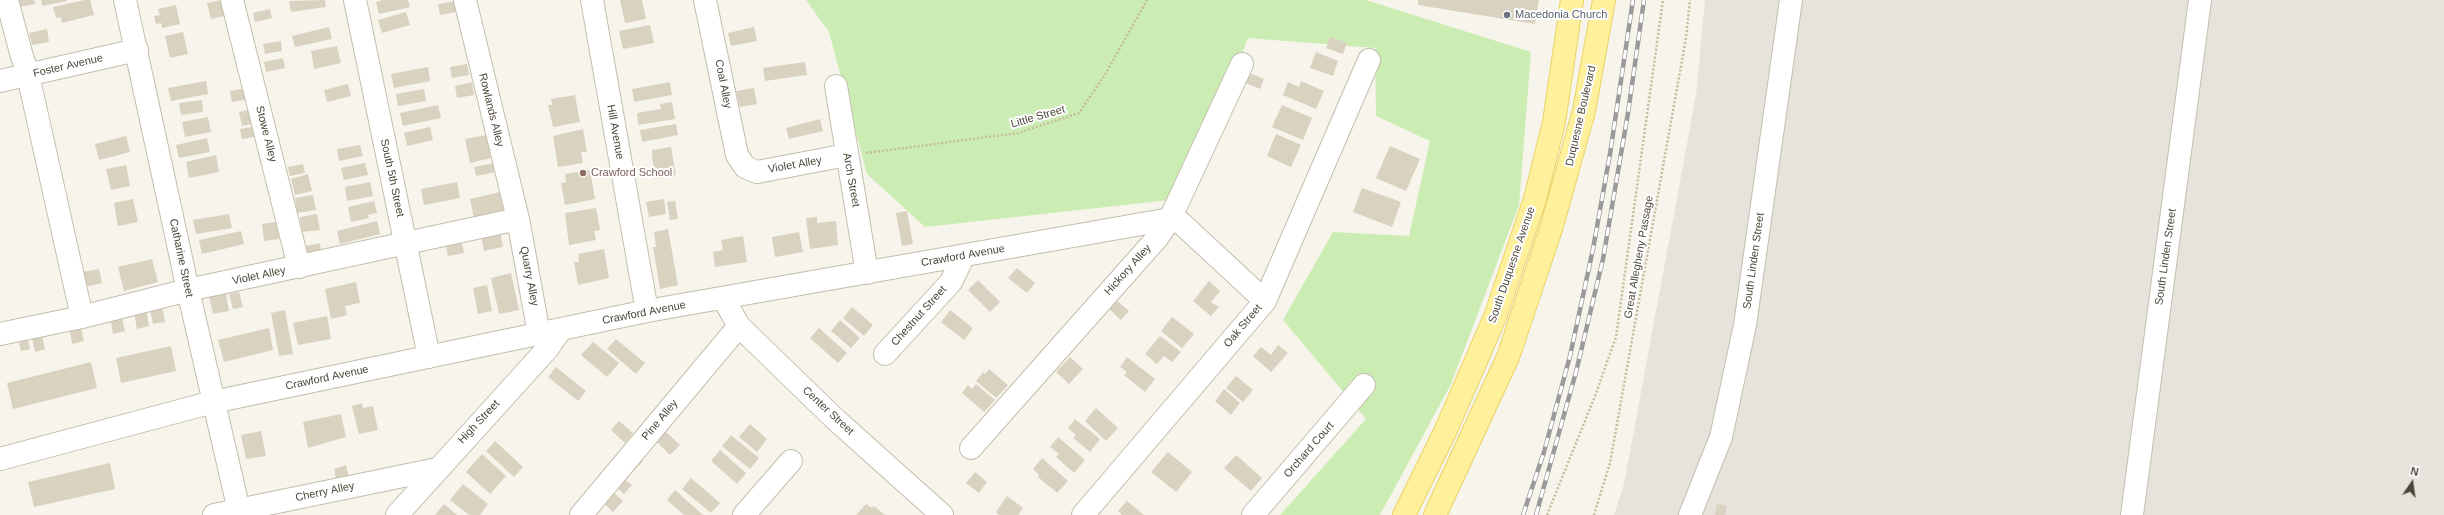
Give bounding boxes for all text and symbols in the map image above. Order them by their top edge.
place label: Macedonia Church [1515,8,1607,22]
marker: Macedonia Church [1502,10,1512,20]
street label: Foster Avenue [32,52,104,80]
street label: Coal Alley [712,58,734,110]
street label: Duquesne Boulevard [1563,64,1599,168]
street label: Rowlands Alley [475,72,507,148]
street label: Little Street [1009,103,1067,131]
street label: Hill Avenue [604,104,626,160]
street label: Stowe Alley [253,105,279,163]
street label: South 5th Street [377,138,407,218]
street label: Arch Street [840,152,862,208]
street label: Violet Alley [767,154,823,176]
place label: Crawford School [591,166,672,180]
marker: Crawford School [578,168,588,178]
street label: Great Allegheny Passage [1622,194,1656,320]
street label: South Duquesne Avenue [1486,205,1538,325]
street label: South Linden Street [2153,208,2179,306]
street label: South Linden Street [1741,212,1767,310]
street label: Catharine Street [166,217,196,299]
street label: Crawford Avenue [920,242,1006,270]
street label: Hickory Alley [1102,242,1154,298]
street label: Quarry Alley [517,245,541,307]
street label: Violet Alley [231,264,287,288]
street label: Chestnut Street [889,283,949,349]
street label: Crawford Avenue [601,298,687,328]
street label: Oak Street [1221,302,1265,350]
street label: Crawford Avenue [284,363,370,393]
street label: Center Street [800,384,856,438]
street label: High Street [455,397,503,447]
street label: Pine Alley [639,397,681,443]
street label: Orchard Court [1281,419,1337,481]
north arrow [2392,463,2432,503]
text: N [2409,465,2420,478]
street label: Cherry Alley [294,479,356,505]

